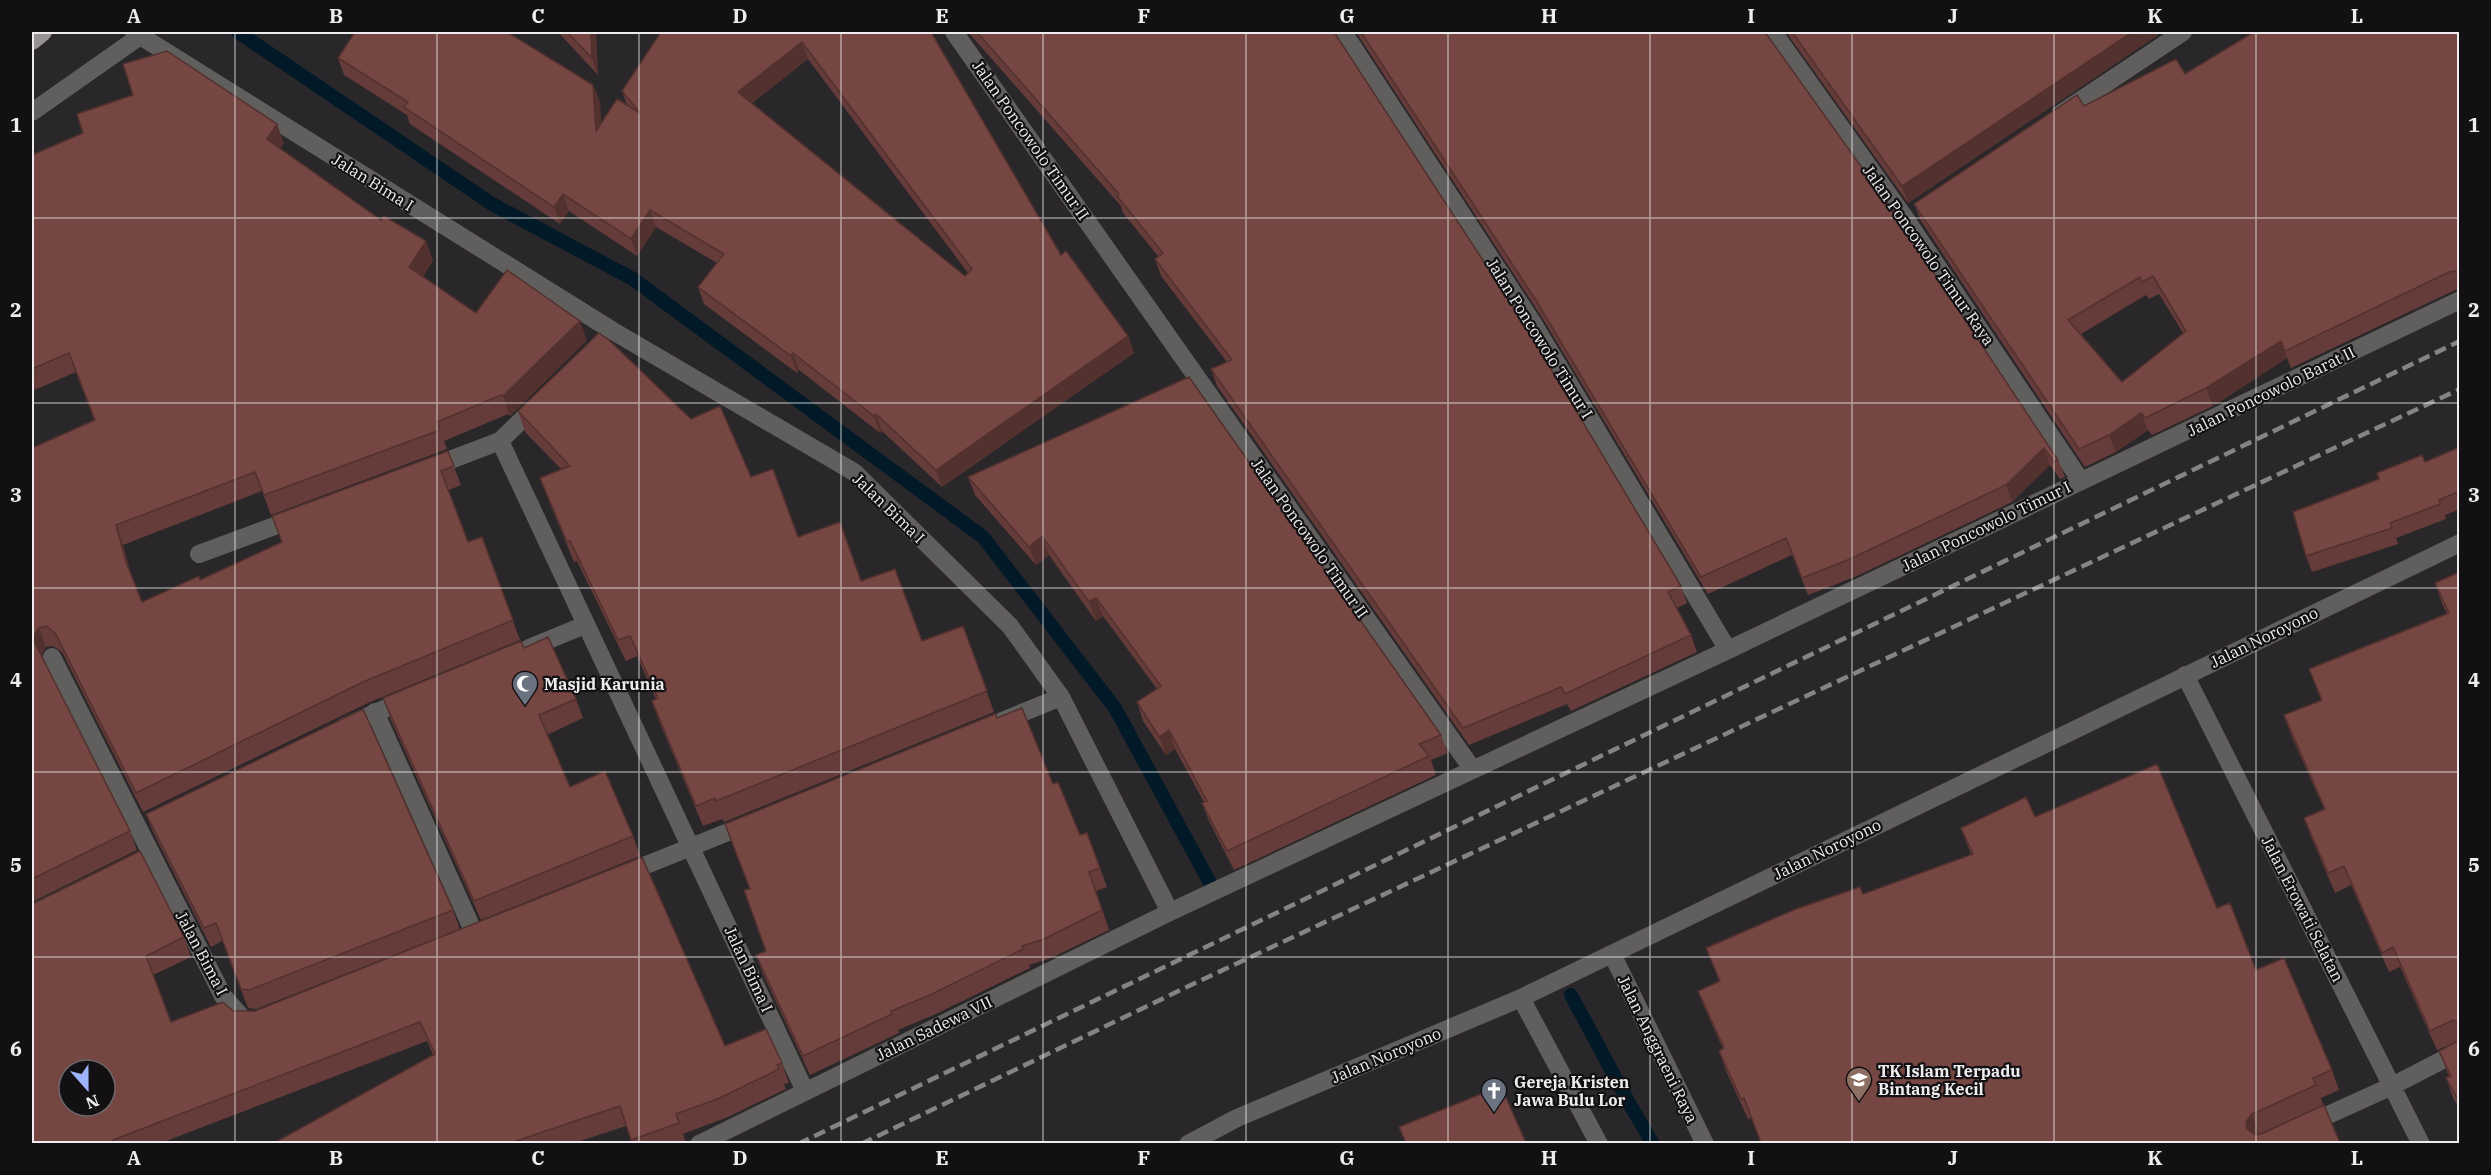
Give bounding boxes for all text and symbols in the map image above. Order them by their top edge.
text: A [127,2,141,29]
text: B [329,2,343,29]
text: C [531,2,545,29]
text: D [732,2,748,29]
text: E [935,2,949,29]
text: F [1138,2,1150,29]
text: G [1339,2,1355,29]
text: H [1541,2,1557,29]
text: I [1747,2,1755,29]
text: J [1948,2,1958,29]
text: K [2147,2,2163,29]
text: L [2351,2,2363,29]
street label: Jalan Poncowolo Timur II [968,56,1094,224]
text: 1 [10,111,22,138]
text: 1 [2468,111,2480,138]
street label: Jalan Bima I [329,149,417,215]
street label: Jalan Poncowolo Timur Raya [1859,161,1999,349]
street label: Jalan Poncowolo Timur I [1482,254,1598,422]
text: 2 [10,296,22,323]
text: 2 [2468,296,2480,323]
street label: Jalan Poncowolo Barat II [2184,342,2358,440]
street label: Jalan Poncowolo Timur II [1247,454,1373,622]
street label: Jalan Bima I [849,469,929,547]
street label: Jalan Poncowolo Timur I [1898,476,2074,576]
text: 3 [10,481,22,508]
text: 3 [2468,481,2480,508]
street label: Jalan Noroyono [2207,602,2321,672]
text: 4 [10,666,22,693]
text: 4 [2468,666,2480,693]
mosque icon: Masjid Karunia [510,669,540,707]
place label: Masjid Karunia [544,674,665,694]
street label: Jalan Noroyono [1770,814,1884,884]
street label: Jalan Erowati Selatan [2258,833,2348,985]
text: 5 [10,851,22,878]
text: 5 [2468,851,2480,878]
street label: Jalan Bima I [171,907,233,999]
street label: Jalan Bima I [720,923,778,1015]
street label: Jalan Anggraeni Raya [1614,972,1703,1126]
street label: Jalan Sadewa VII [873,991,995,1065]
street label: Jalan Noroyono [1328,1023,1444,1087]
text: 6 [10,1035,22,1062]
text: 6 [2468,1035,2480,1062]
north arrow [57,1058,117,1118]
place label: TK Islam Terpadu Bintang Kecil [1878,1061,2021,1099]
school or university icon: TK Islam Terpadu Bintang Kecil [1844,1065,1874,1103]
place label: Gereja Kristen Jawa Bulu Lor [1514,1072,1630,1110]
church icon: Gereja Kristen Jawa Bulu Lor [1479,1076,1509,1114]
text: N [83,1090,102,1114]
text: A [127,1144,141,1171]
text: B [329,1144,343,1171]
text: C [531,1144,545,1171]
text: D [732,1144,748,1171]
text: E [935,1144,949,1171]
text: F [1138,1144,1150,1171]
text: G [1339,1144,1355,1171]
text: H [1541,1144,1557,1171]
text: I [1747,1144,1755,1171]
text: J [1948,1144,1958,1171]
text: K [2147,1144,2163,1171]
text: L [2351,1144,2363,1171]

